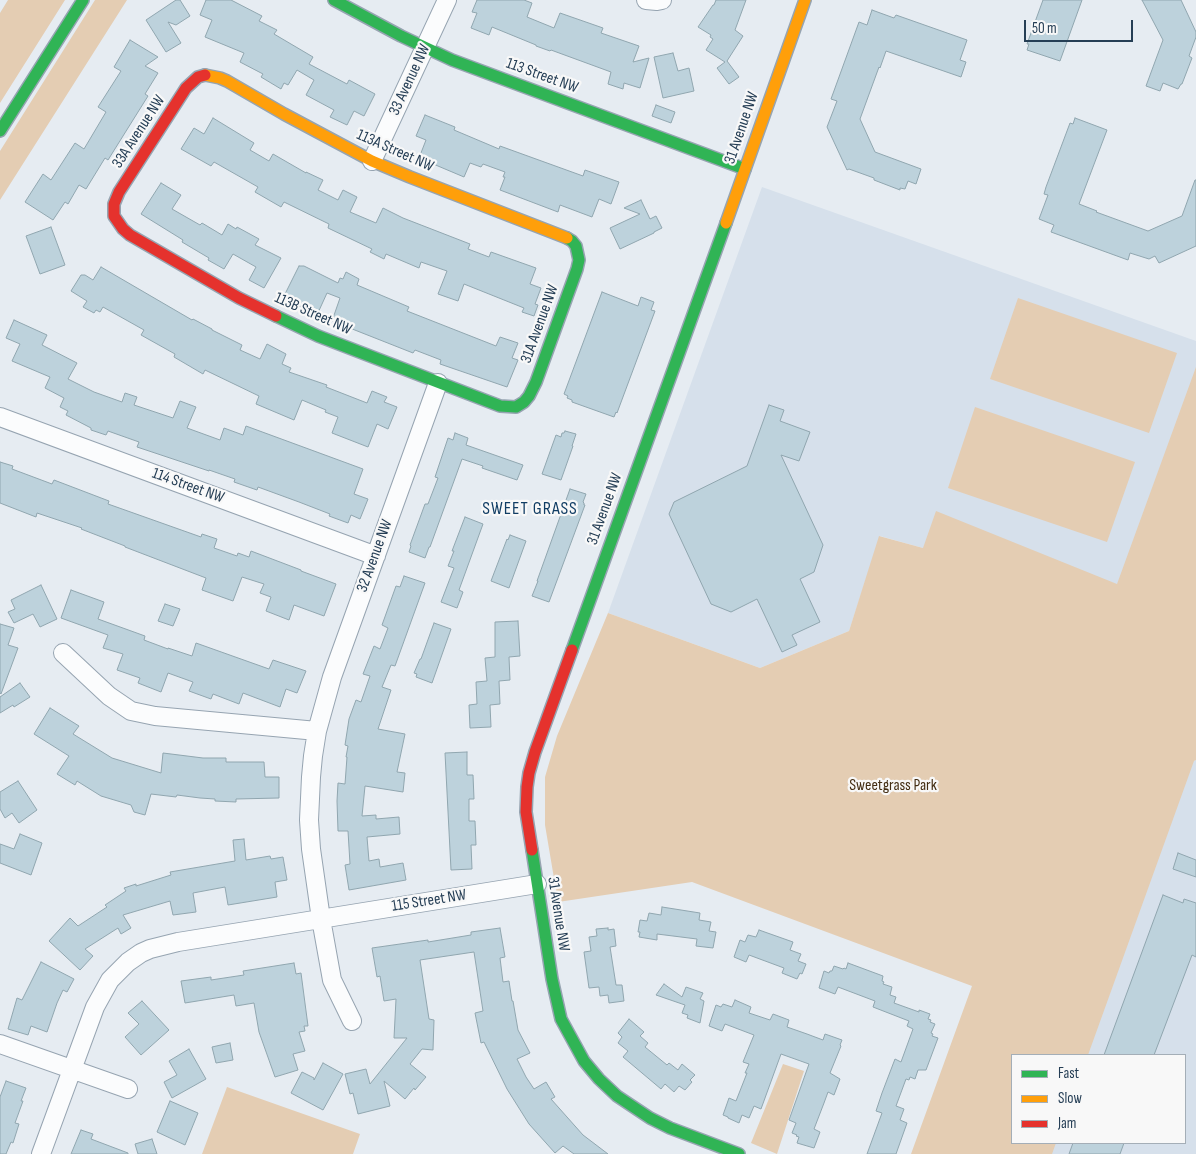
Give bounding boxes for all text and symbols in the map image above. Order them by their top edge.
scale bar [1026,10,1135,42]
text: 50 m [1032,19,1057,38]
street label: 33 Avenue NW [385,41,435,119]
street label: 113 Street NW [503,54,581,98]
street label: 31 Avenue NW [721,89,763,167]
street label: 33A Avenue NW [108,92,170,172]
street label: 113A Street NW [354,126,436,176]
street label: 31A Avenue NW [517,282,563,366]
street label: 113B Street NW [271,288,355,340]
street label: 114 Street NW [149,464,227,508]
street label: 31 Avenue NW [583,470,627,548]
district label: SWEET GRASS [481,498,579,520]
street label: 32 Avenue NW [353,517,397,595]
park label: Sweetgrass Park [849,776,937,796]
street label: 31 Avenue NW [543,875,573,953]
street label: 115 Street NW [390,886,468,916]
legend [1011,1054,1186,1144]
text: Fast [1058,1064,1079,1083]
text: Slow [1058,1089,1082,1108]
text: Jam [1058,1114,1076,1133]

